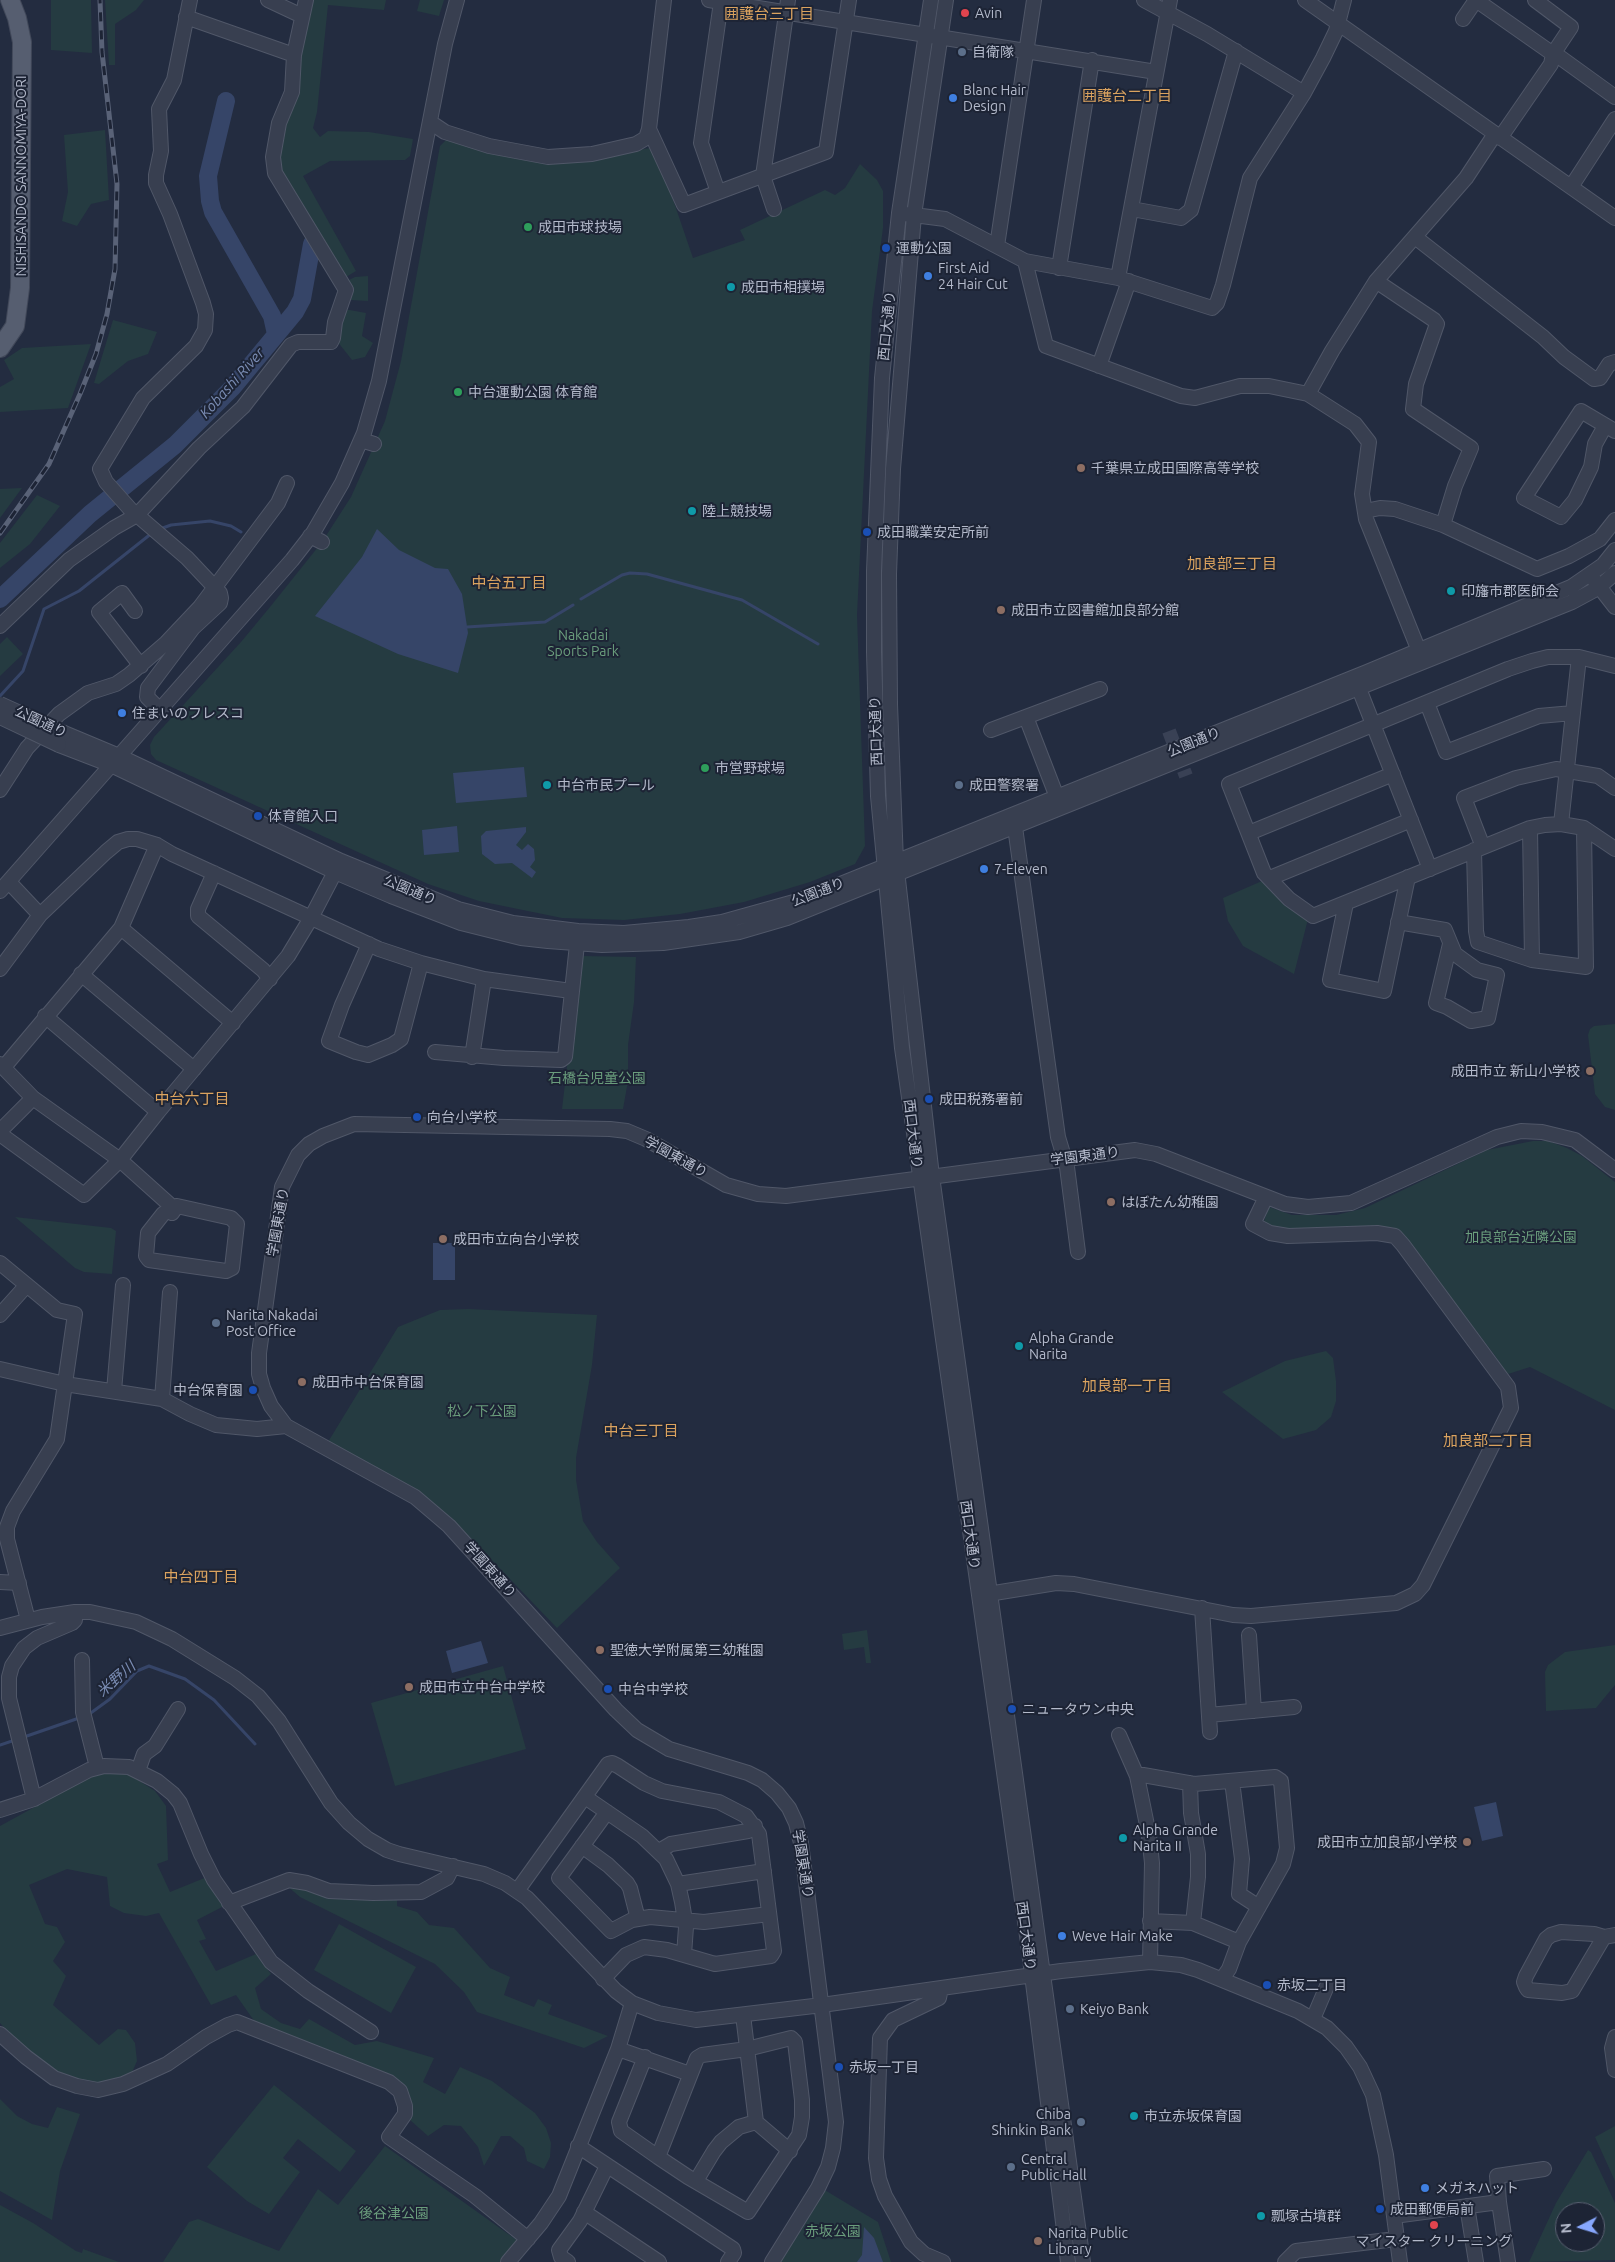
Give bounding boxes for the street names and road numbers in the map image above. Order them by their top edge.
street label: NISHISANDO SANNOMIYA-DORI [13,75,29,277]
street label: 西口大通り [875,290,899,362]
street label: 西口大通り [866,696,886,766]
street label: 公園通り [12,703,70,741]
street label: 公園通り [1165,724,1223,760]
street label: 公園通り [381,871,439,909]
street label: 公園通り [789,874,847,910]
street label: 西口大通り [900,1098,926,1170]
street label: 学園東通り [641,1133,711,1181]
street label: 学園東通り [1049,1143,1121,1169]
street label: 学園東通り [264,1186,292,1258]
street label: 西口大通り [957,1499,983,1571]
street label: 学園東通り [460,1538,520,1602]
street label: 学園東通り [789,1828,817,1900]
street label: 西口大通り [1013,1900,1039,1972]

